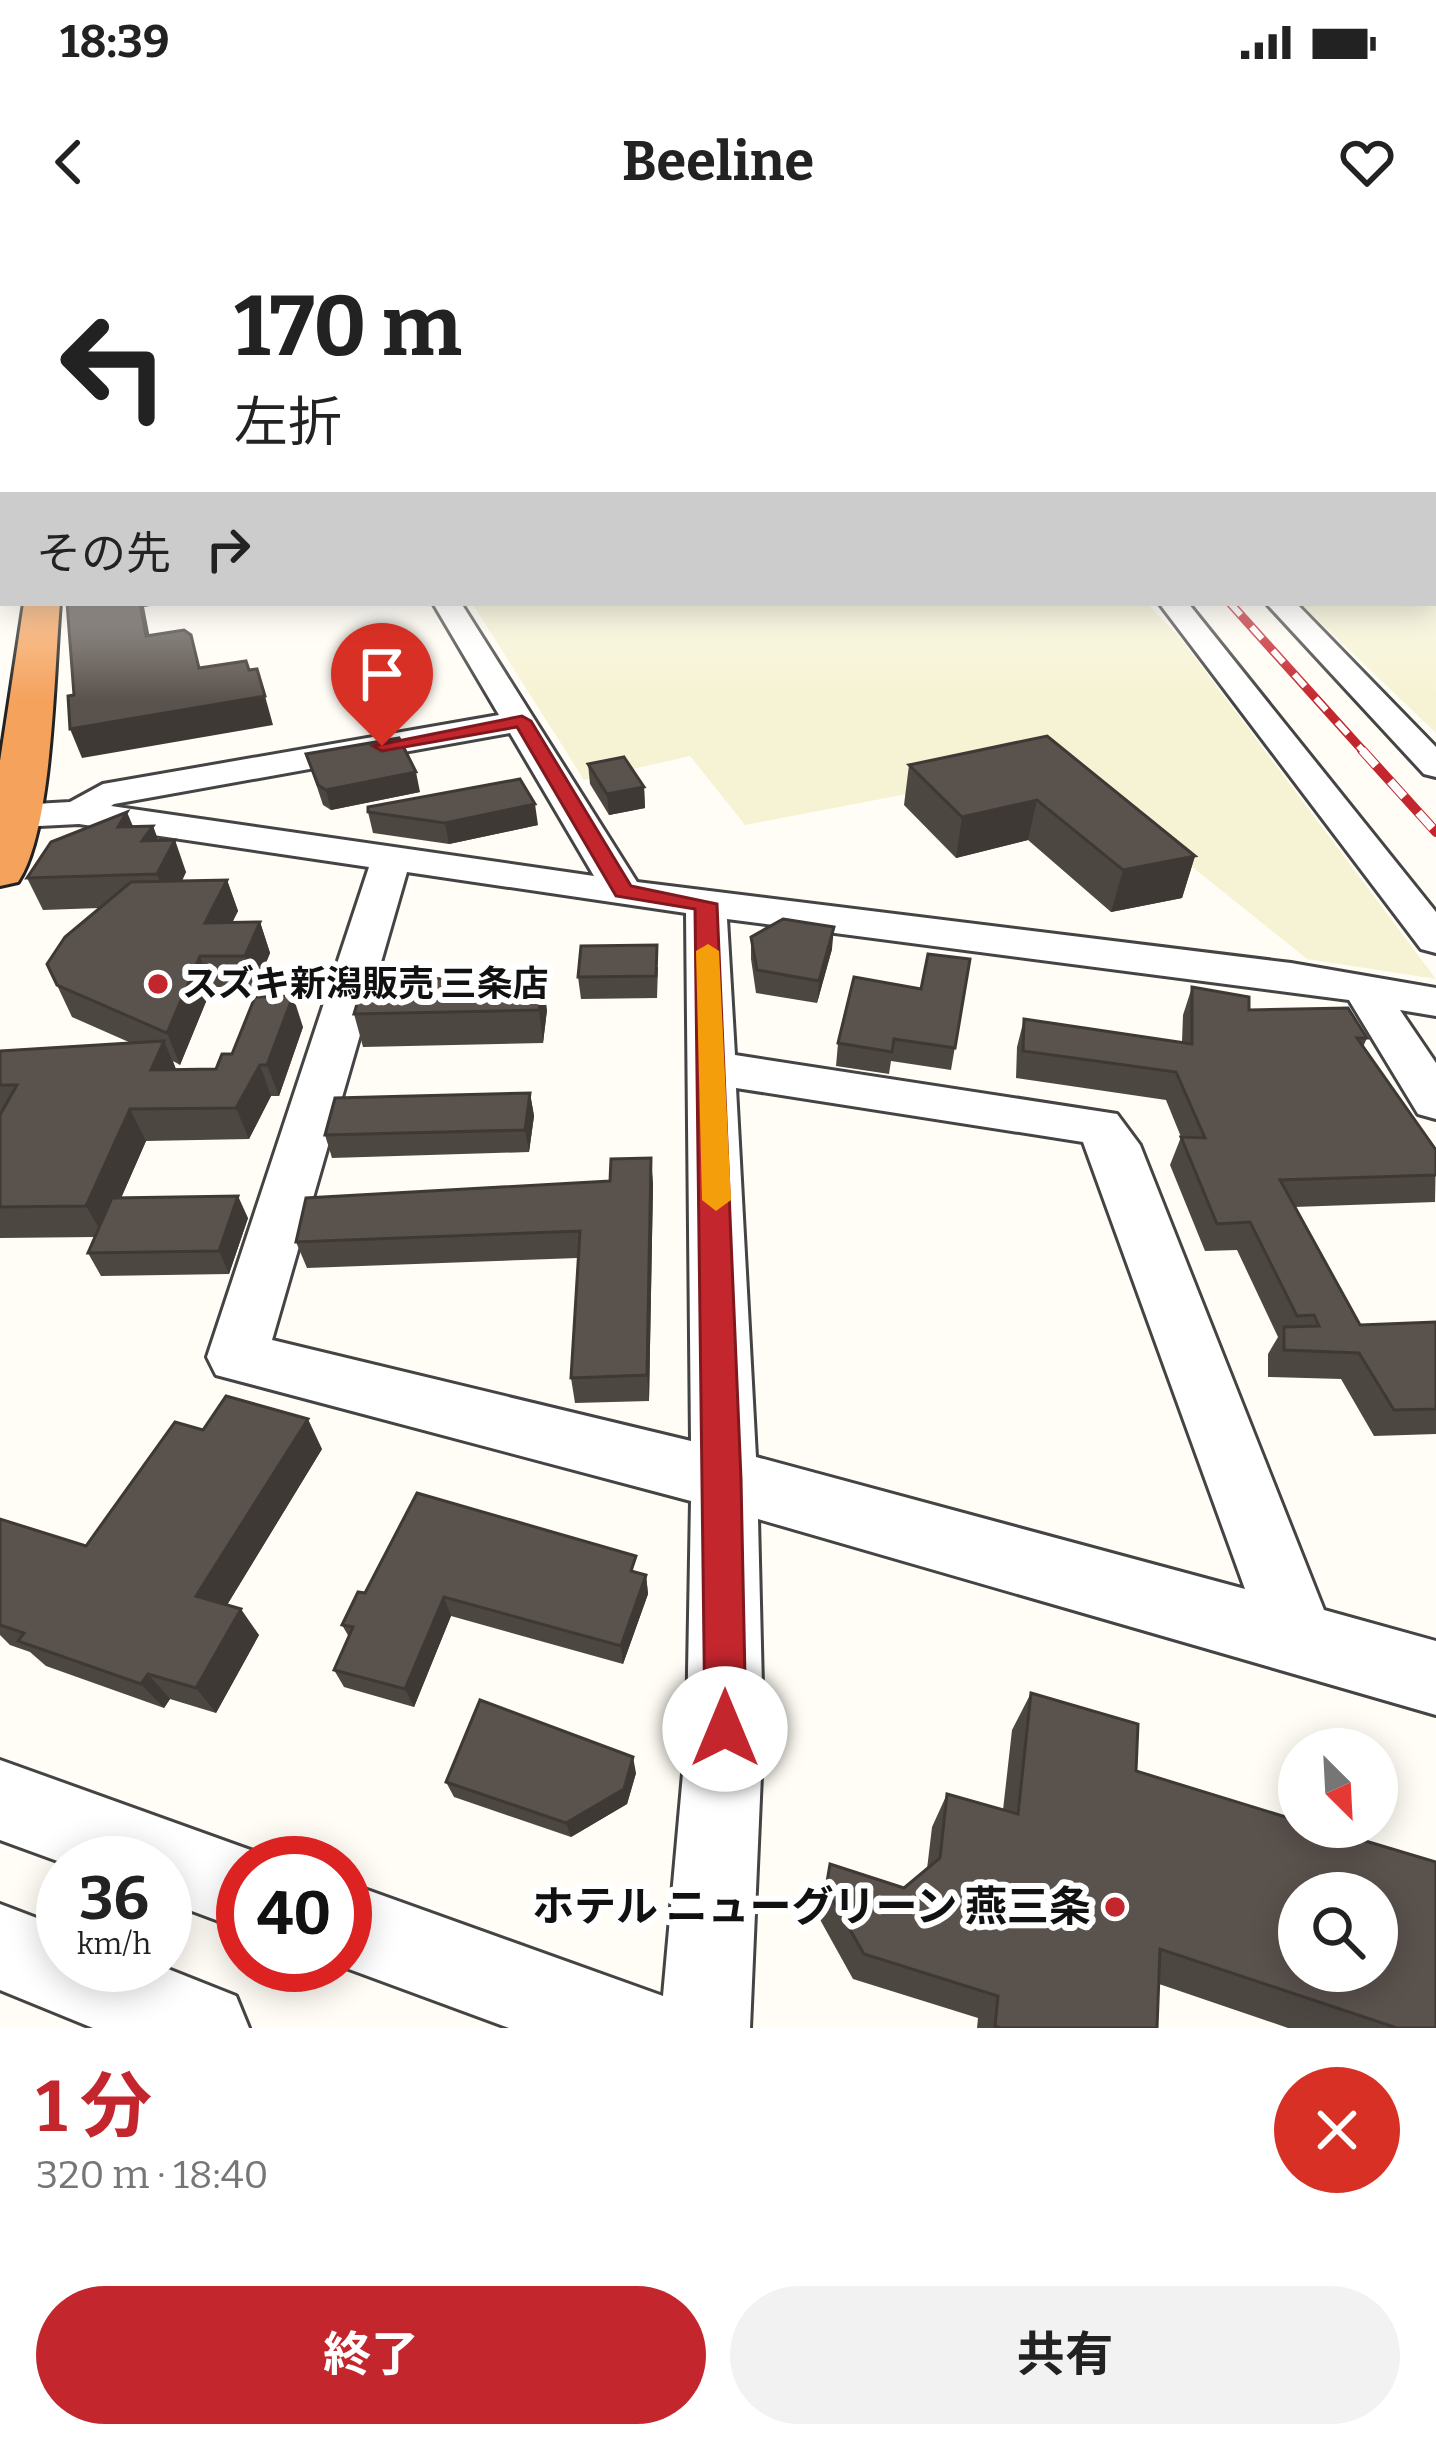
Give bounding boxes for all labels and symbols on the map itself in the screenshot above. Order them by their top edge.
pin [331,623,433,746]
place label: スズキ新潟販売 三条店 [182,962,548,1006]
marker: スズキ新潟販売 三条店 [145,971,171,997]
position arrow [662,1666,788,1792]
north arrow [1278,1728,1398,1848]
speed limit sign: 40 [216,1836,372,1992]
place label: ホテル ニューグリーン 燕三条 [532,1882,1091,1932]
marker: ホテル ニューグリーン 燕三条 [1102,1894,1128,1920]

